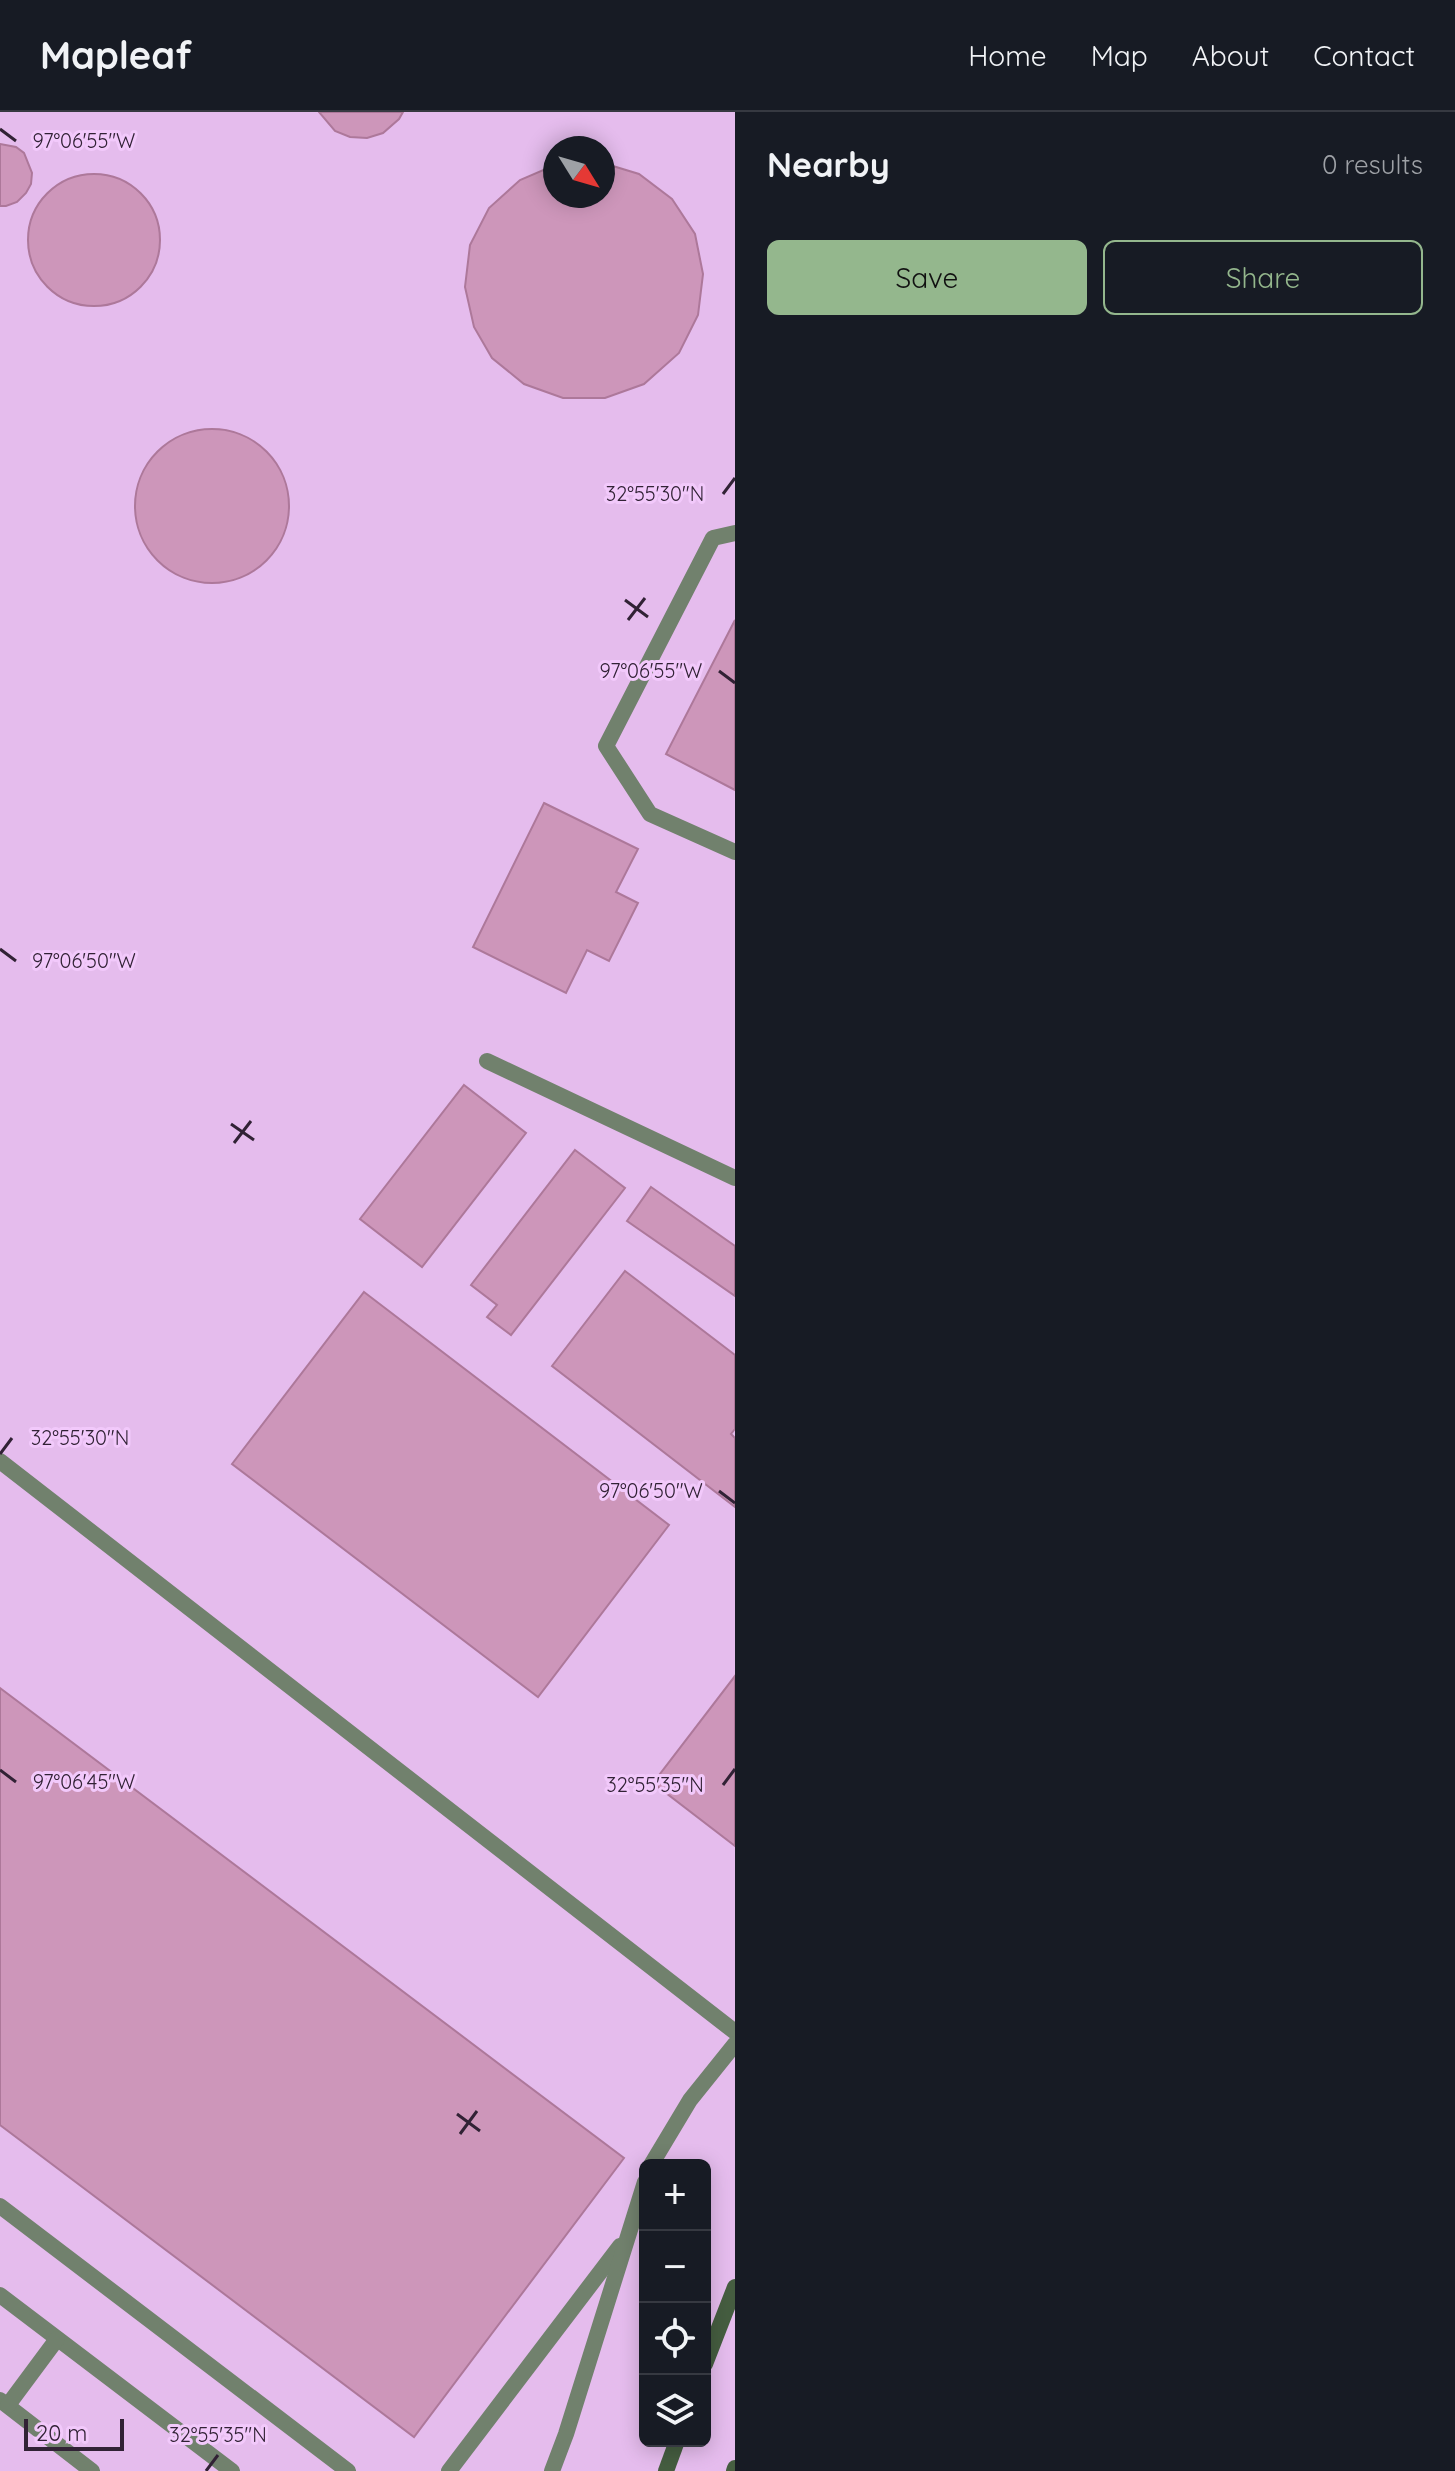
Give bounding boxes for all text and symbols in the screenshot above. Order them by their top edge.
text: Mapleaf [40,31,192,79]
text: Home [968,38,1047,73]
text: Map [1091,38,1148,73]
text: About [1192,38,1269,73]
text: Contact [1313,38,1415,73]
text: 97°06'55"W [33,128,135,153]
north arrow [543,136,615,208]
text: Nearby [767,143,890,186]
text: 0 results [1322,148,1423,181]
button: Save [767,240,1087,315]
button: Share [1103,240,1423,315]
text: 32°55'30"N [606,481,704,506]
text: 97°06'55"W [600,658,702,683]
text: 97°06'50"W [32,948,136,973]
text: 32°55'30"N [31,1425,129,1450]
text: 97°06'50"W [599,1478,703,1503]
text: 97°06'45"W [33,1769,135,1794]
text: 32°55'35"N [606,1772,704,1797]
map controls [639,2159,711,2447]
button: + [639,2159,711,2231]
button: − [639,2231,711,2303]
button: locate [639,2303,711,2375]
button: layers [639,2375,711,2447]
scale bar [24,2415,124,2451]
text: 20 m [36,2419,87,2447]
text: 32°55'35"N [169,2422,267,2447]

